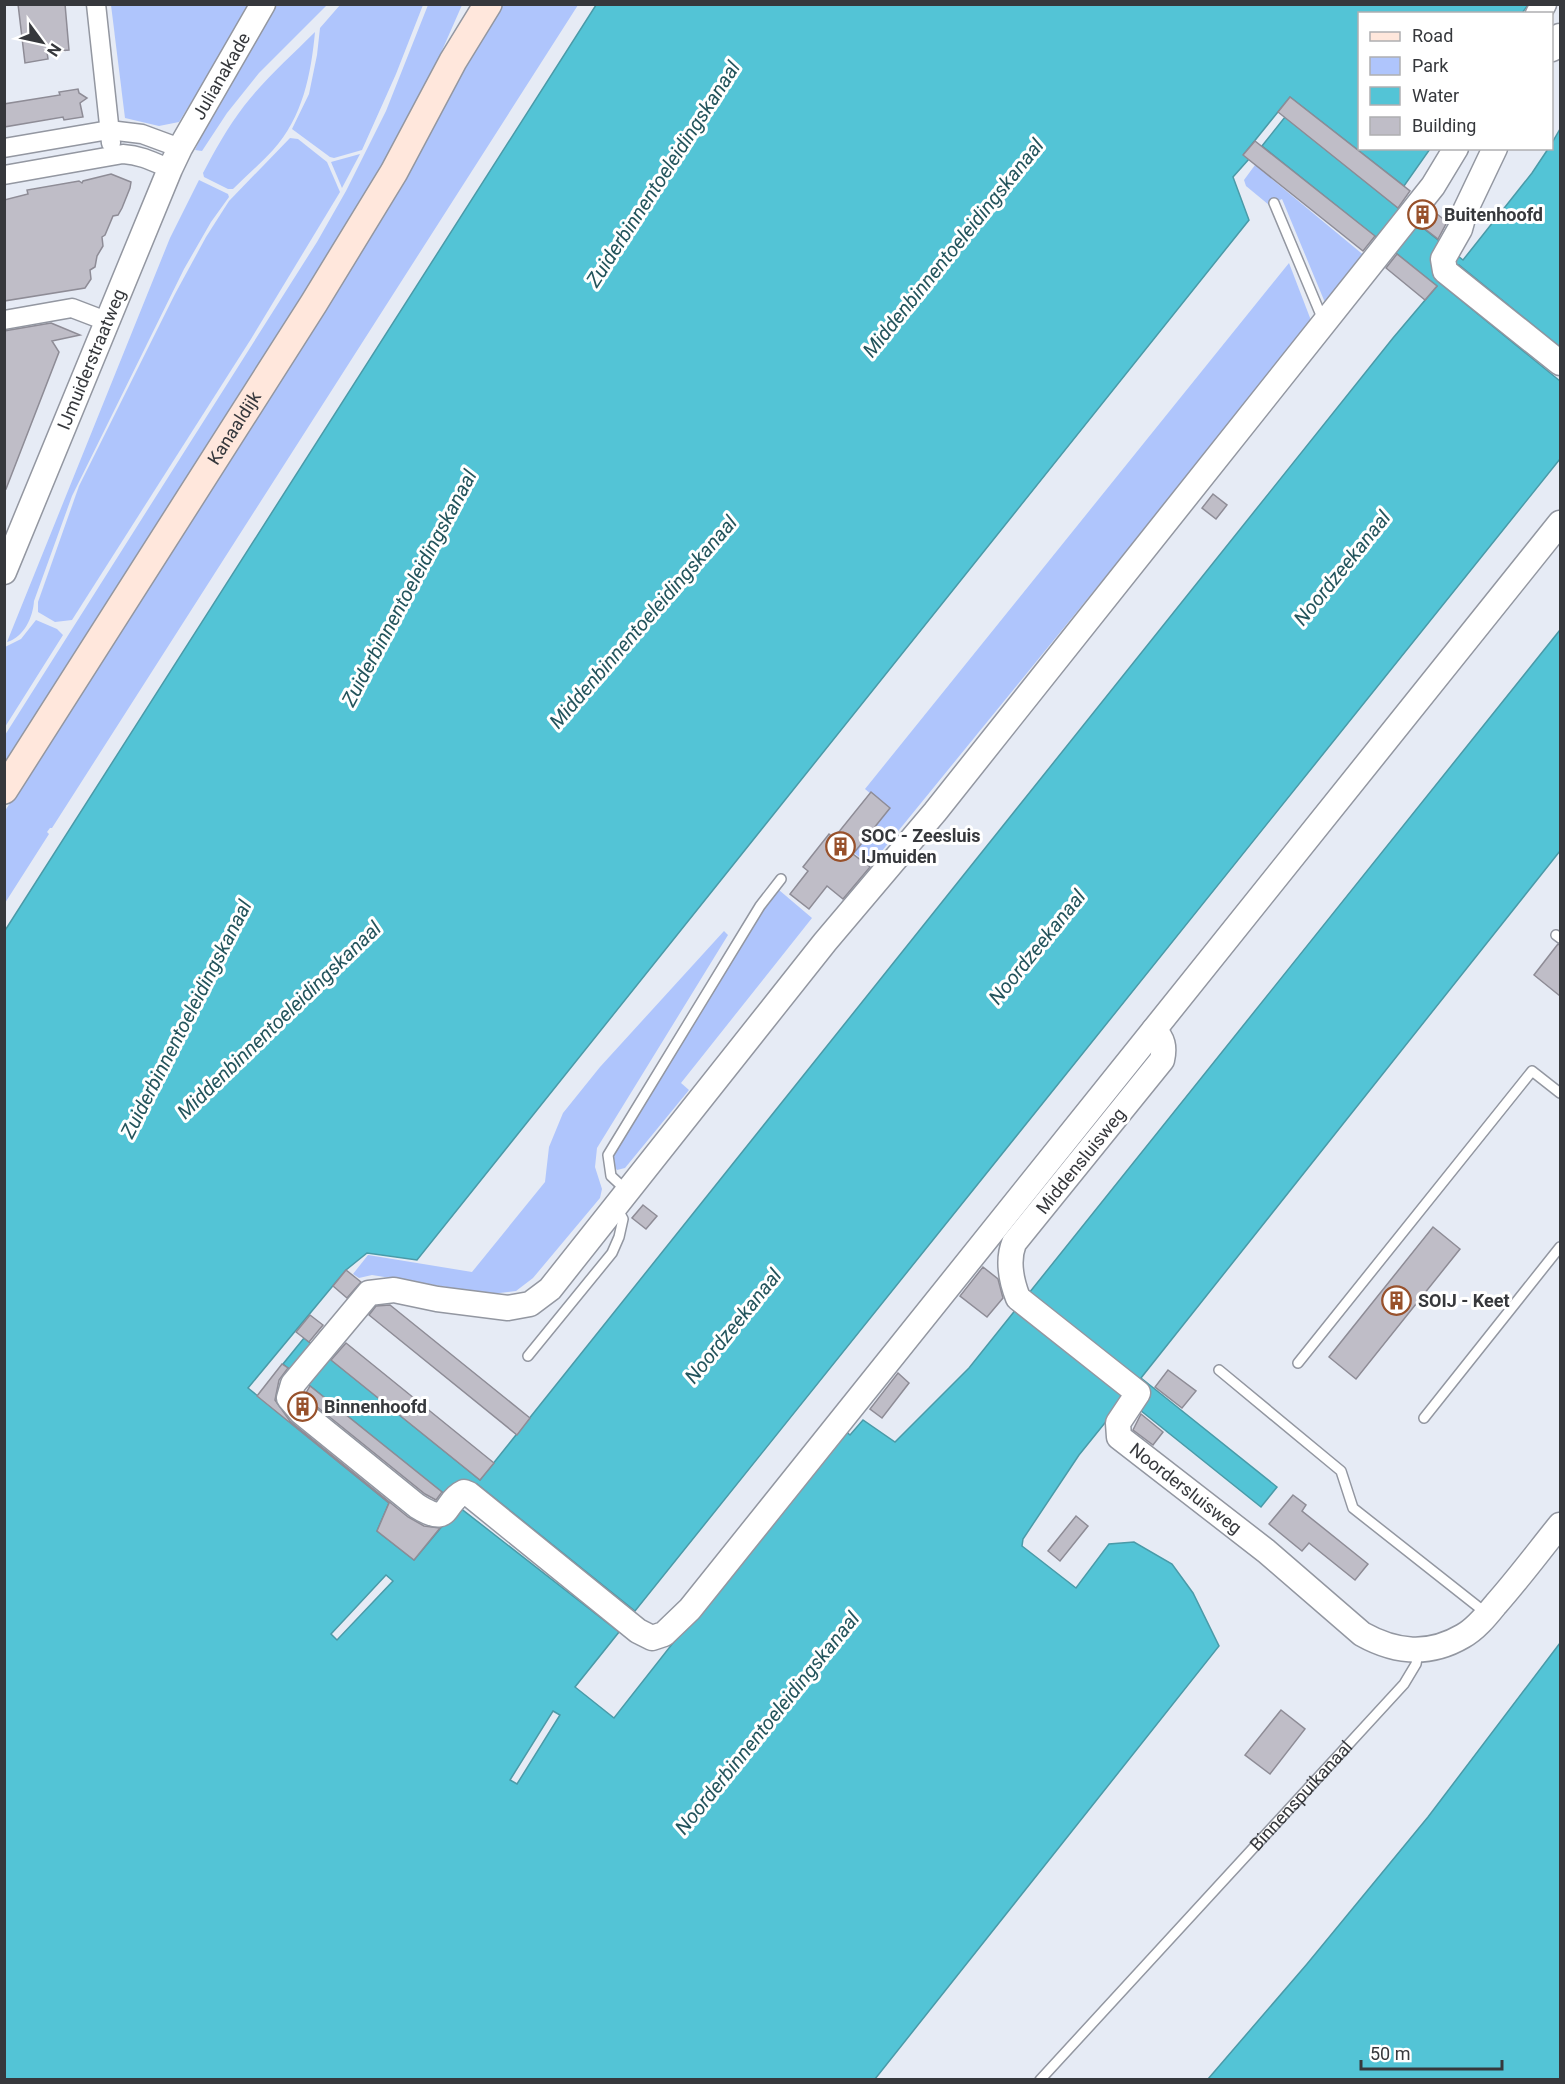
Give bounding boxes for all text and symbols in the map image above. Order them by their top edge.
north arrow [12,12,72,72]
legend [1358,12,1553,150]
text: Road [1412,25,1453,46]
street label: Julianakade [188,29,254,123]
text: N [43,40,65,60]
text: Park [1412,55,1449,76]
water label: Zuiderbinnentoeleidingskanaal [580,56,745,292]
text: Water [1412,85,1459,106]
text: Building [1412,115,1476,136]
water label: Middenbinnentoeleidingskanaal [857,134,1049,362]
building icon: Buitenhoofd [1407,199,1439,231]
place label: Buitenhoofd [1444,204,1543,225]
street label: IJmuiderstraatweg [53,286,129,433]
street label: Kanaaldijk [203,386,266,468]
water label: Zuiderbinnentoeleidingskanaal [336,466,482,711]
water label: Noordzeekanaal [1289,506,1396,630]
water label: Middenbinnentoeleidingskanaal [544,511,742,733]
place label: SOC - Zeesluis IJmuiden [861,825,981,867]
building icon: SOC - Zeesluis IJmuiden [824,830,856,862]
water label: Noordzeekanaal [984,885,1091,1009]
water label: Zuiderbinnentoeleidingskanaal [115,896,257,1143]
water label: Middenbinnentoeleidingskanaal [172,916,386,1124]
street label: Middensluisweg [1031,1103,1130,1218]
water label: Noordzeekanaal [680,1264,787,1388]
building icon: SOIJ - Keet [1381,1285,1413,1317]
place label: SOIJ - Keet [1418,1290,1510,1311]
building icon: Binnenhoofd [287,1391,319,1423]
place label: Binnenhoofd [324,1396,427,1417]
street label: Noordersluisweg [1126,1438,1246,1538]
water label: Noorderbinnentoeleidingskanaal [670,1607,864,1839]
street label: Binnenspuikanaal [1245,1736,1356,1855]
scale bar [1361,2033,1502,2071]
text: 50 m [1370,2043,1410,2064]

